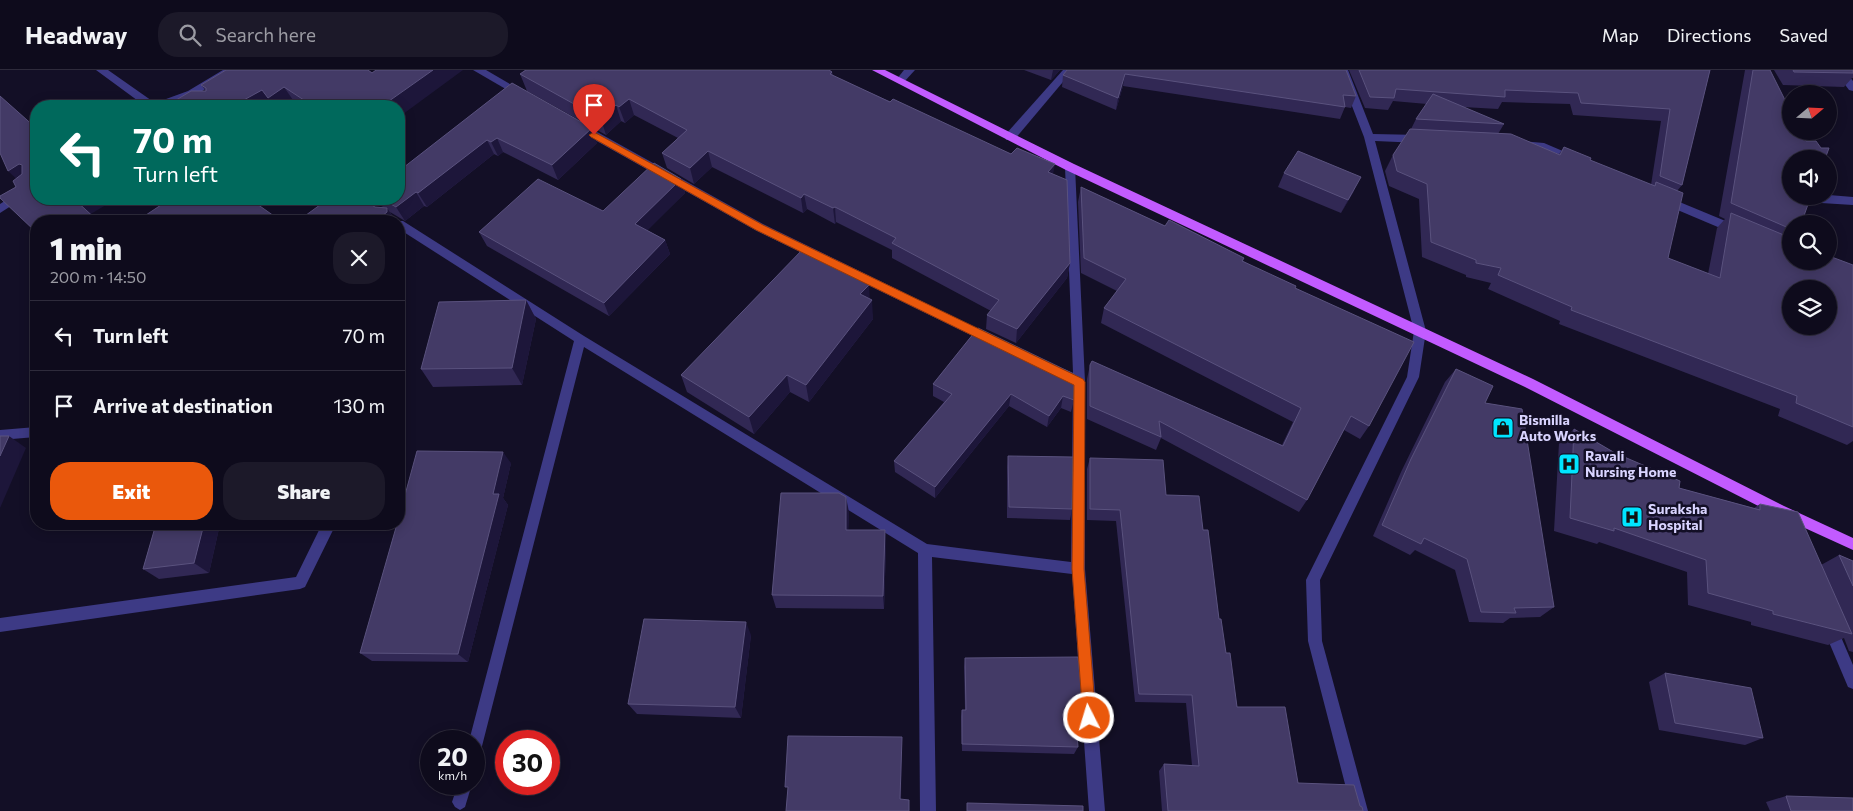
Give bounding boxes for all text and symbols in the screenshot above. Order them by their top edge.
search box [158,12,508,57]
text: Headway [25,20,128,49]
icon: search [176,21,204,49]
text: Search here [216,23,316,46]
text: Map [1602,24,1639,46]
text: Directions [1667,24,1751,46]
text: Saved [1779,24,1828,46]
pin [573,84,615,135]
north arrow [1782,85,1838,140]
map controls [1782,85,1837,335]
icon: arrive [580,91,608,119]
text: 70 m [133,117,213,160]
icon: left [50,120,115,185]
button: sound [1782,150,1837,205]
text: Turn left [133,160,218,187]
button: search [1782,215,1837,270]
text: 1 min [50,229,122,266]
button: close [333,232,385,284]
text: 200 m · 14:50 [50,267,146,286]
button: layers [1782,280,1837,335]
icon: left [50,322,78,350]
text: Turn left [93,324,168,347]
text: 70 m [342,324,385,347]
icon: arrive [50,392,78,420]
text: Arrive at destination [93,394,273,417]
text: 130 m [333,394,385,417]
place label: Bismilla Auto Works [1519,411,1597,444]
shop icon: Bismilla Auto Works [1491,416,1515,440]
place label: Ravali Nursing Home [1585,447,1676,480]
hospital icon: Ravali Nursing Home [1557,452,1581,476]
button: Exit [50,462,213,520]
button: Share [223,462,385,520]
place label: Suraksha Hospital [1648,500,1707,533]
hospital icon: Suraksha Hospital [1620,505,1644,529]
position arrow [1062,691,1114,743]
speed limit sign: 30 [495,730,560,795]
text: 20 [437,741,468,771]
text: km/h [438,768,467,782]

